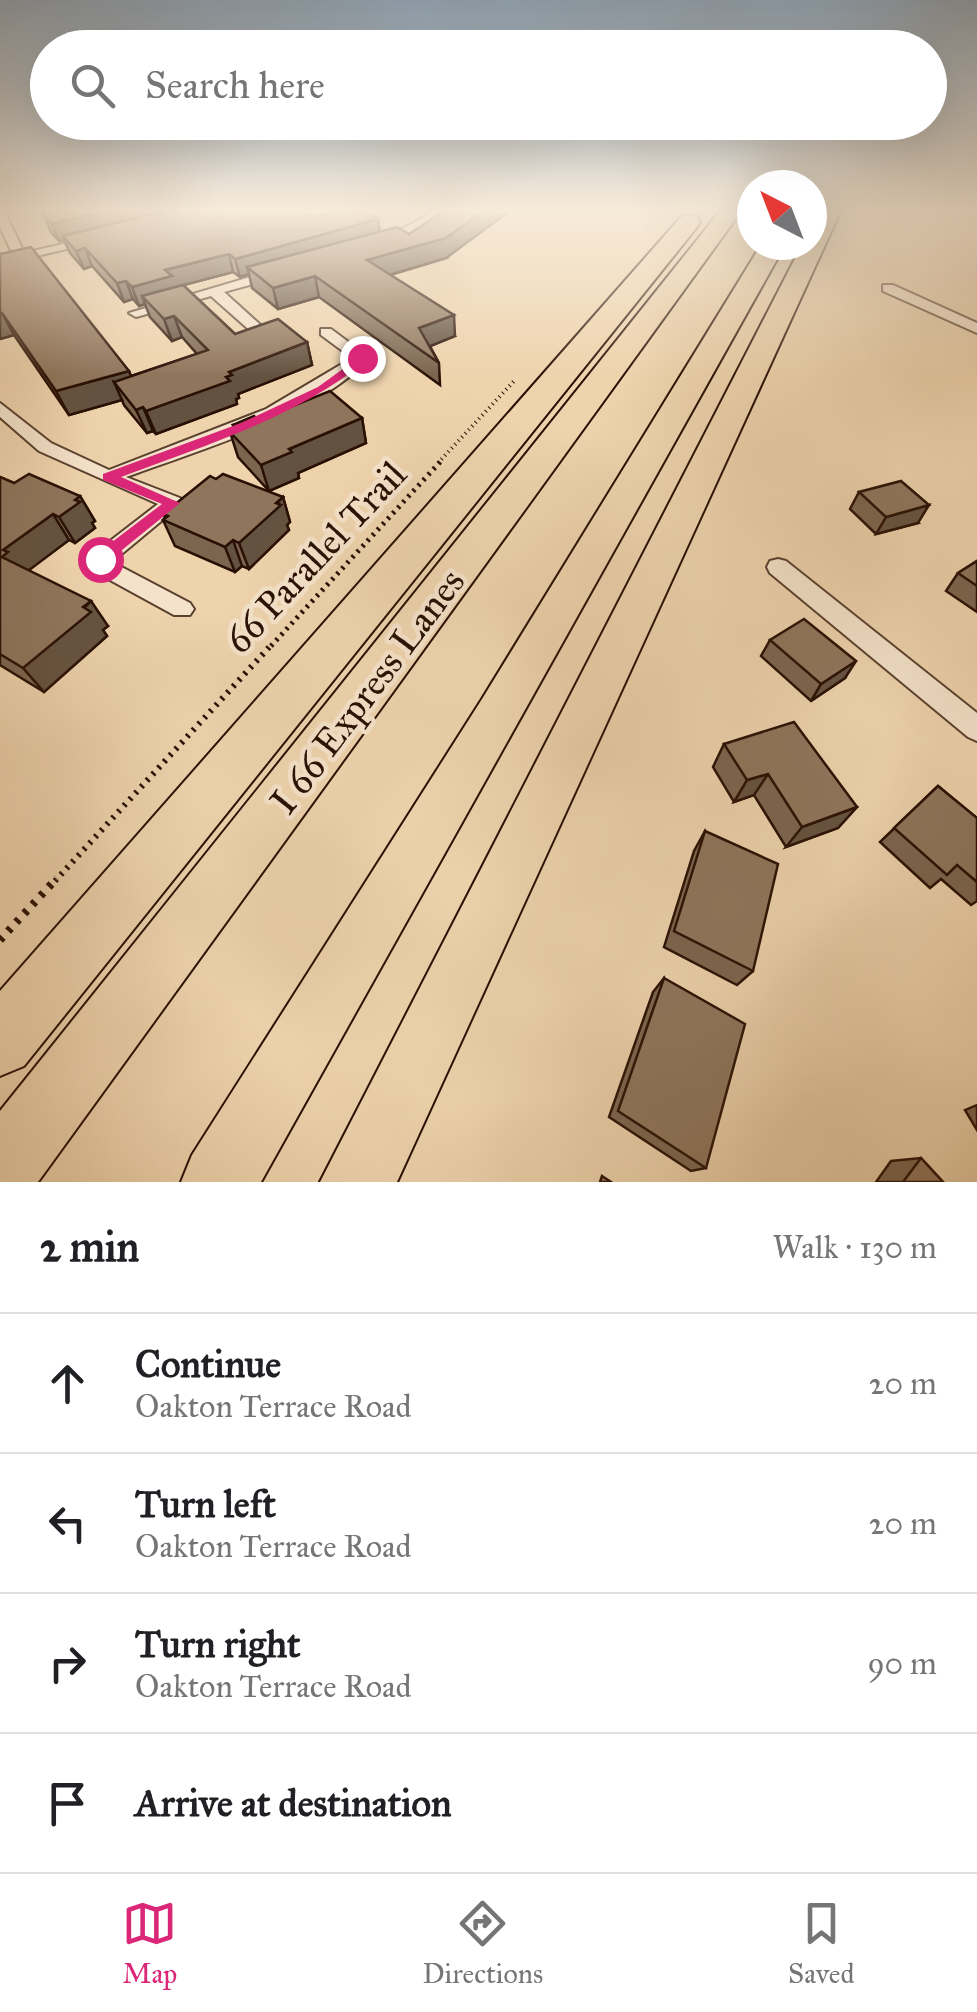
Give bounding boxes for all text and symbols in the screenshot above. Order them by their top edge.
search box [30,30,947,140]
icon: search [65,58,120,113]
text: Search here [145,62,325,108]
north arrow [737,170,827,260]
route end [340,336,386,382]
street label: 66 Parallel Trail [214,451,416,662]
route start [78,537,124,583]
street label: I 66 Express Lanes [260,559,474,823]
text: 2 min [40,1221,139,1273]
text: Walk · 130 m [773,1228,937,1267]
text: Continue [135,1341,281,1387]
icon: ahead [40,1356,95,1411]
text: 20 m [869,1364,937,1403]
text: Oakton Terrace Road [135,1387,412,1426]
text: Turn left [135,1481,276,1527]
icon: left [40,1496,95,1551]
text: 20 m [869,1504,937,1543]
text: Oakton Terrace Road [135,1527,412,1566]
text: Turn right [135,1621,301,1667]
icon: right [40,1636,95,1691]
text: 90 m [867,1644,937,1683]
text: Oakton Terrace Road [135,1667,412,1706]
icon: arrive [40,1776,95,1831]
text: Arrive at destination [135,1780,452,1826]
tab: Map [122,1896,177,1991]
tab: Directions [422,1896,543,1991]
tab: Saved [788,1896,855,1991]

